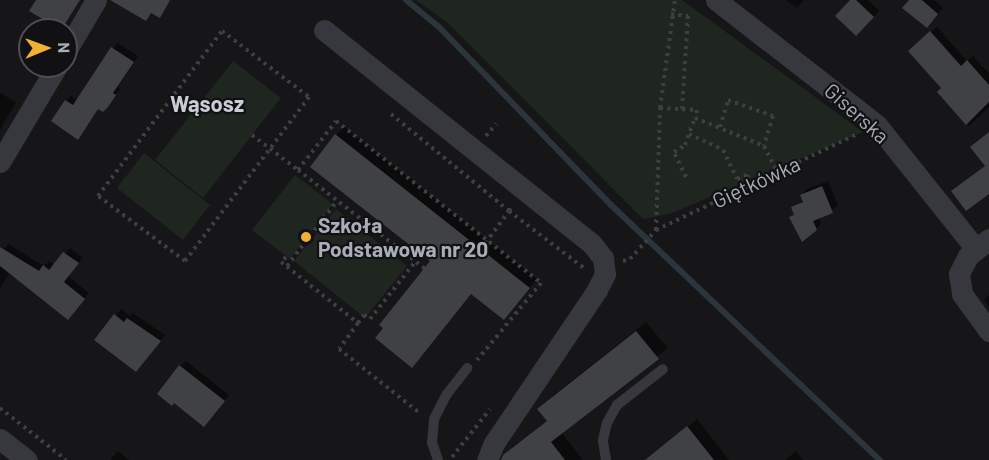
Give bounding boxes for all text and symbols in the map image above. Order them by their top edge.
north arrow [18,18,78,78]
text: N [55,42,74,53]
street label: Giserska [819,77,895,149]
district label: Wąsosz [170,91,244,117]
street label: Giętkówka [708,151,804,213]
place label: Szkoła Podstawowa nr 20 [318,212,488,262]
marker: Szkoła Podstawowa nr 20 [299,230,313,244]

